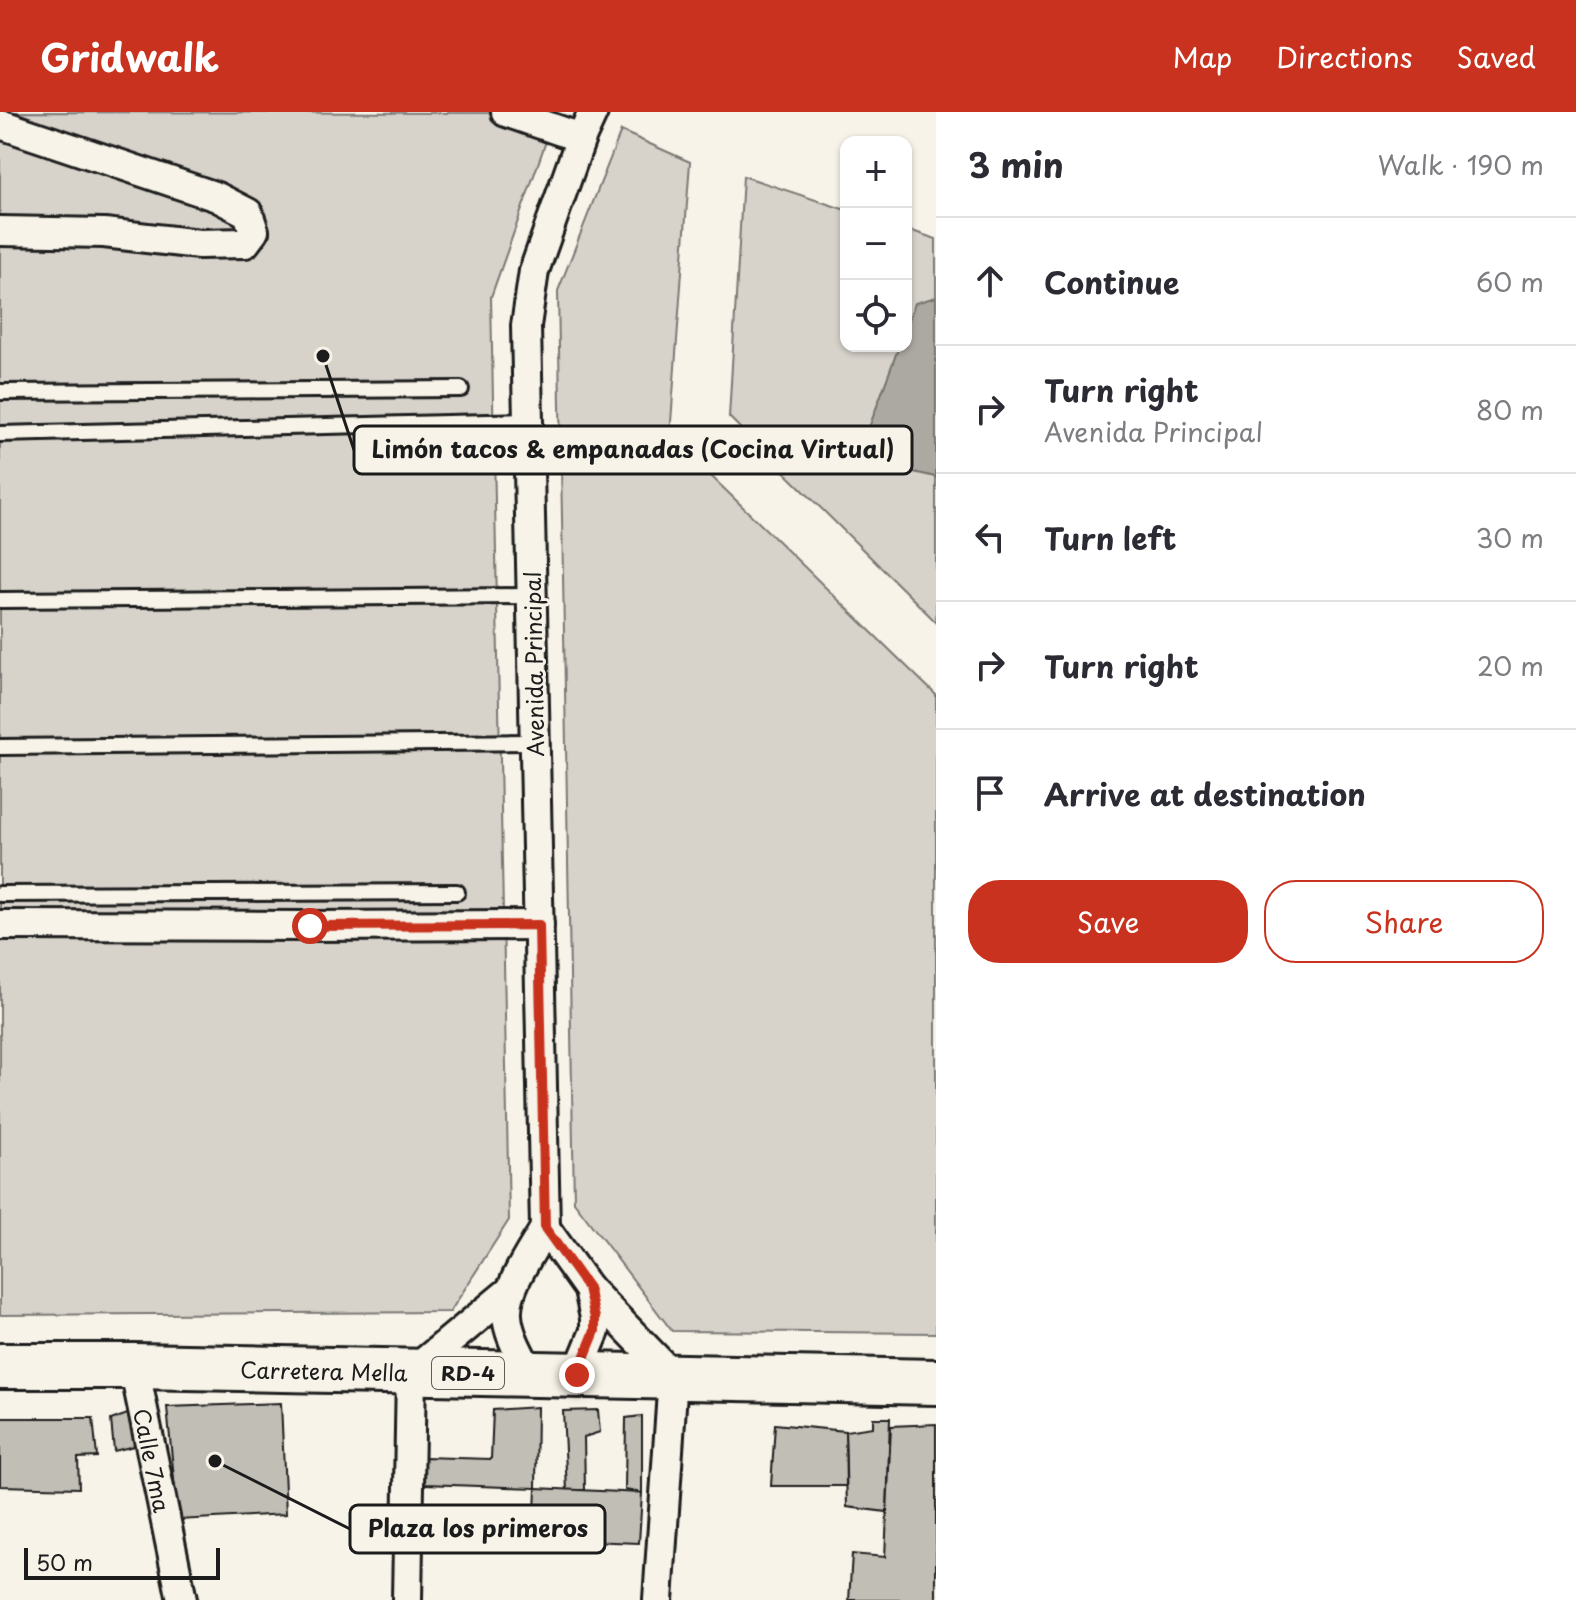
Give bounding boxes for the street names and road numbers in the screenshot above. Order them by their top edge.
street label: Avenida Principal [515,571,551,757]
street label: Carretera Mella [240,1352,408,1388]
road number: RD-4 [432,1357,504,1389]
street label: Calle 7ma [127,1405,180,1515]

